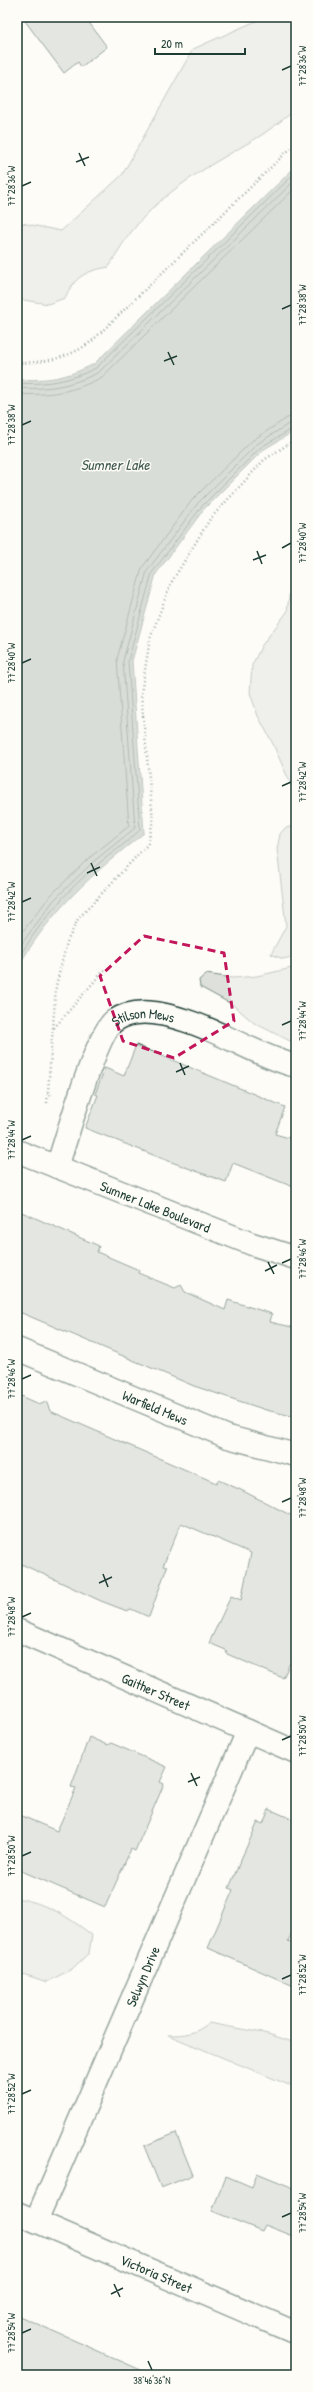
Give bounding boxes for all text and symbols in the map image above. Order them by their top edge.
scale bar [155,30,245,56]
text: 20 m [161,35,183,52]
text: 77°28'36"W [296,45,309,86]
text: 77°28'36"W [5,165,18,206]
text: 77°28'38"W [296,284,309,325]
text: 77°28'38"W [5,404,18,445]
water label: Sumner Lake [81,454,150,475]
text: 77°28'40"W [296,522,309,563]
text: 77°28'40"W [5,642,18,683]
text: 77°28'42"W [296,761,309,802]
text: 77°28'42"W [5,881,18,922]
text: 77°28'44"W [296,1000,309,1041]
street label: Stilson Mews [107,1003,177,1030]
text: 77°28'44"W [5,1119,18,1160]
street label: Sumner Lake Boulevard [98,1175,214,1236]
text: 77°28'46"W [296,1238,309,1279]
text: 77°28'46"W [5,1358,18,1399]
street label: Warfield Mews [120,1385,191,1429]
text: 77°28'48"W [296,1477,309,1518]
text: 77°28'48"W [5,1596,18,1637]
street label: Gaither Street [119,1668,194,1714]
text: 77°28'50"W [296,1715,309,1756]
text: 77°28'50"W [5,1835,18,1876]
street label: Selwyn Drive [121,1942,164,2009]
text: 77°28'52"W [296,1954,309,1995]
text: 77°28'52"W [5,2073,18,2114]
text: 77°28'54"W [296,2192,309,2233]
street label: Victoria Street [118,2249,196,2297]
text: 77°28'54"W [5,2312,18,2353]
text: 38°46'36"N [133,2374,171,2387]

